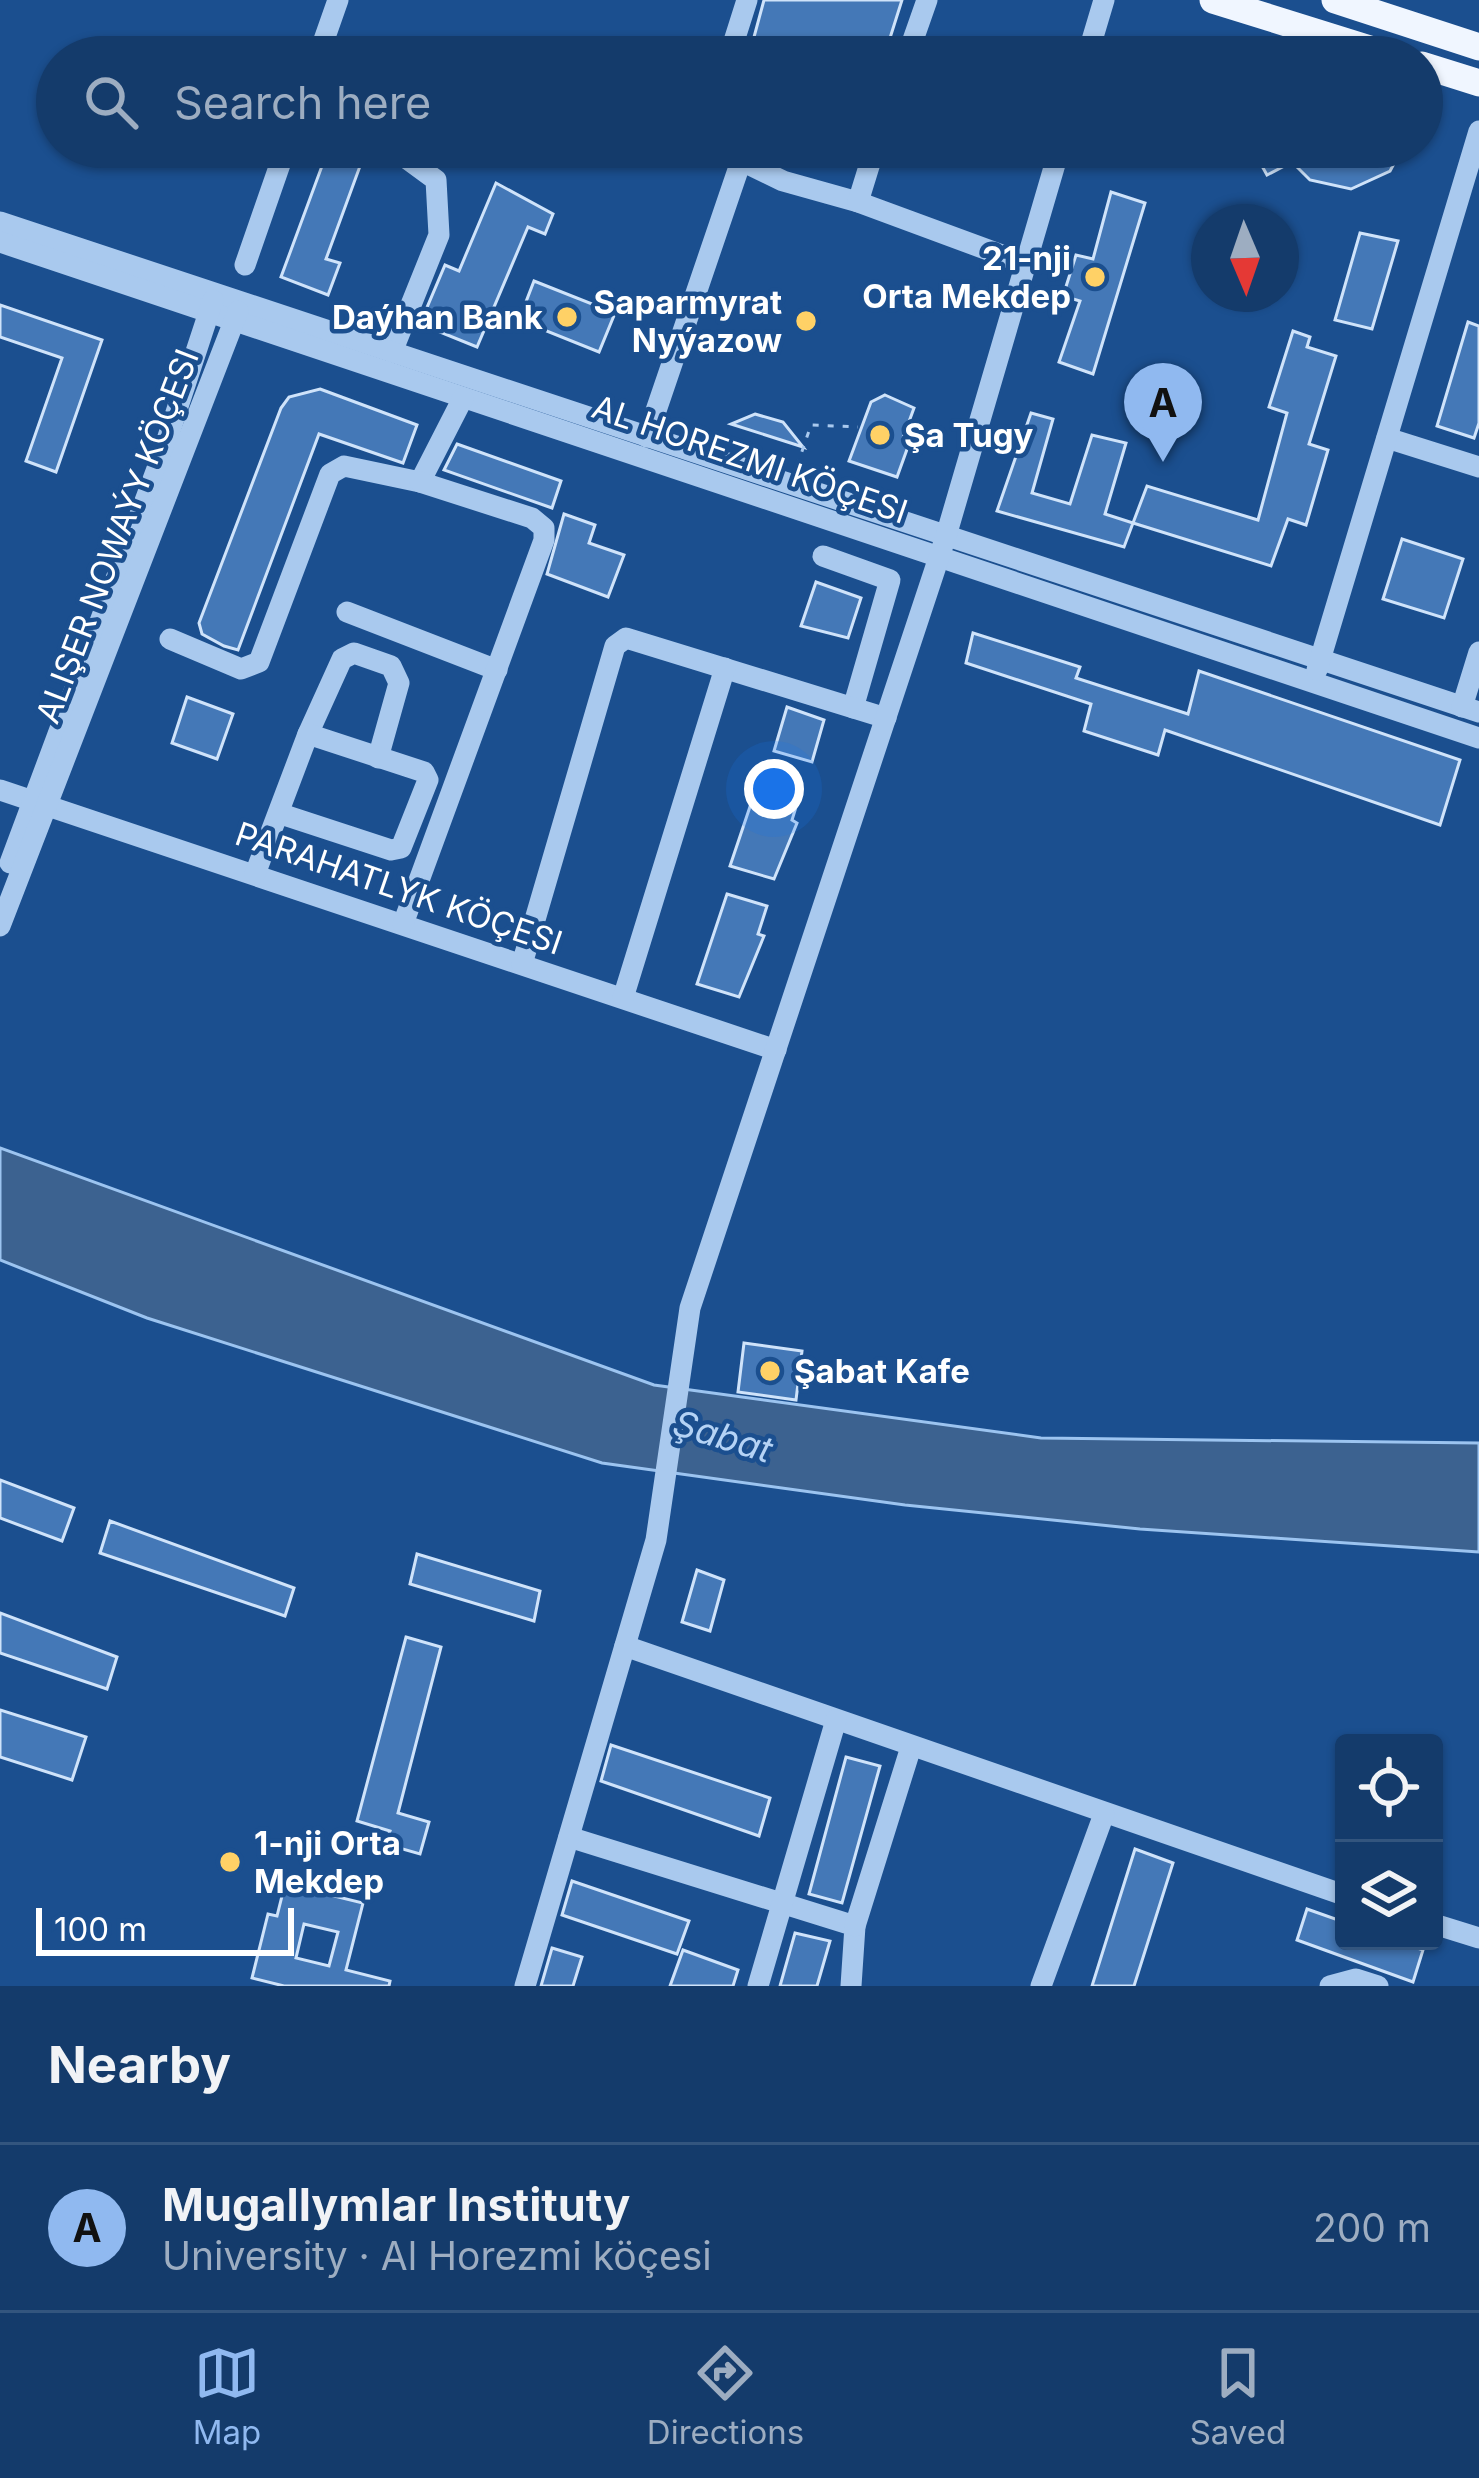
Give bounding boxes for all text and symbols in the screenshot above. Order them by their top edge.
search box [36,36,1443,168]
icon: search [78,69,144,135]
text: Search here [174,75,431,130]
north arrow [1191,204,1299,312]
place label: 21-nji Orta Mekdep [862,238,1071,316]
marker: 21-nji Orta Mekdep [1082,264,1108,290]
place label: Saparmyrat Nyýazow [594,282,782,360]
place label: Daýhan Bank [332,297,543,337]
marker: Daýhan Bank [554,304,580,330]
marker: Saparmyrat Nyýazow [793,308,819,334]
street label: ALIŞER NOWAÝY KÖÇESI [27,343,207,729]
pin: A [1124,363,1202,462]
street label: AL HOREZMI KÖÇESI [587,386,913,532]
place label: Şa Tugy [904,415,1034,455]
marker: Şa Tugy [867,422,893,448]
your location [744,759,804,819]
street label: PARAHATLYK KÖÇESI [230,813,568,963]
place label: Şabat Kafe [794,1351,970,1391]
marker: Şabat Kafe [757,1358,783,1384]
water label: Şabat [668,1400,779,1472]
map controls [1335,1734,1443,1950]
button: locate [1335,1734,1443,1842]
place label: 1-nji Orta Mekdep [254,1823,401,1901]
button: layers [1335,1842,1443,1950]
marker: 1-nji Orta Mekdep [217,1849,243,1875]
scale bar [36,1902,294,1955]
text: 100 m [54,1909,147,1949]
text: Nearby [48,2034,231,2095]
text: Mugallymlar Instituty [162,2177,630,2232]
text: A [72,2204,102,2251]
text: 200 m [1313,2204,1431,2251]
text: University · Al Horezmi köçesi [162,2232,712,2279]
tab: Map [193,2340,261,2452]
tab: Directions [647,2340,804,2452]
tab: Saved [1190,2340,1286,2452]

